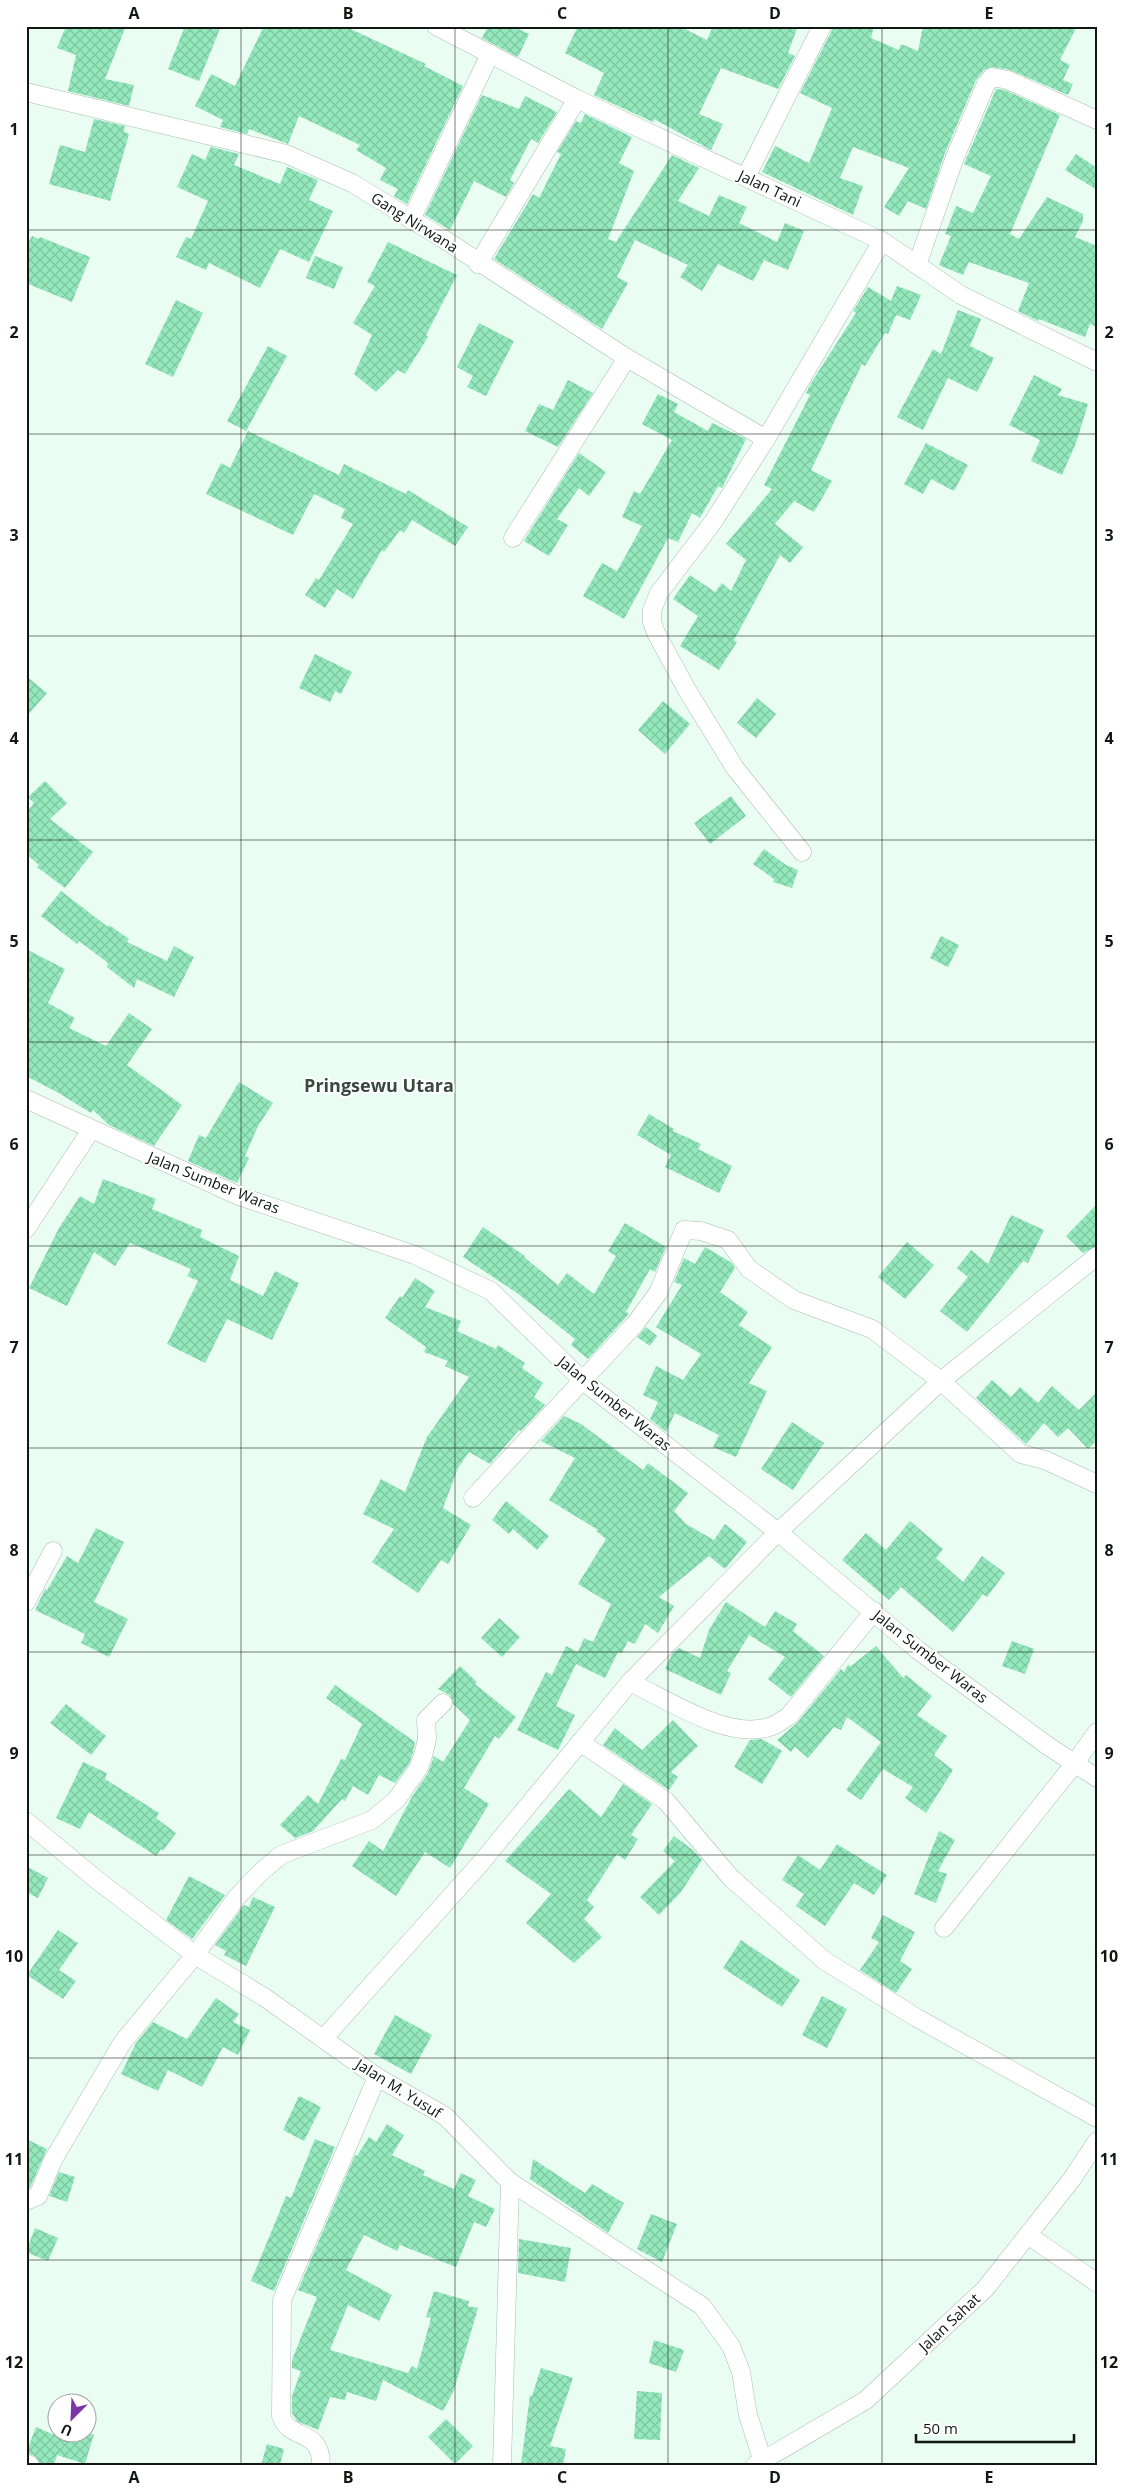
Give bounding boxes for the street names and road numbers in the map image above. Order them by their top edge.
street label: Jalan Tani [734,164,805,211]
street label: Gang Nirwana [368,187,462,257]
street label: Jalan Sumber Waras [143,1146,283,1218]
street label: Jalan Sumber Waras [553,1350,676,1455]
street label: Jalan Sumber Waras [868,1604,992,1707]
street label: Jalan M. Yusuf [350,2053,447,2123]
street label: Jalan Sahat [913,2288,984,2357]

